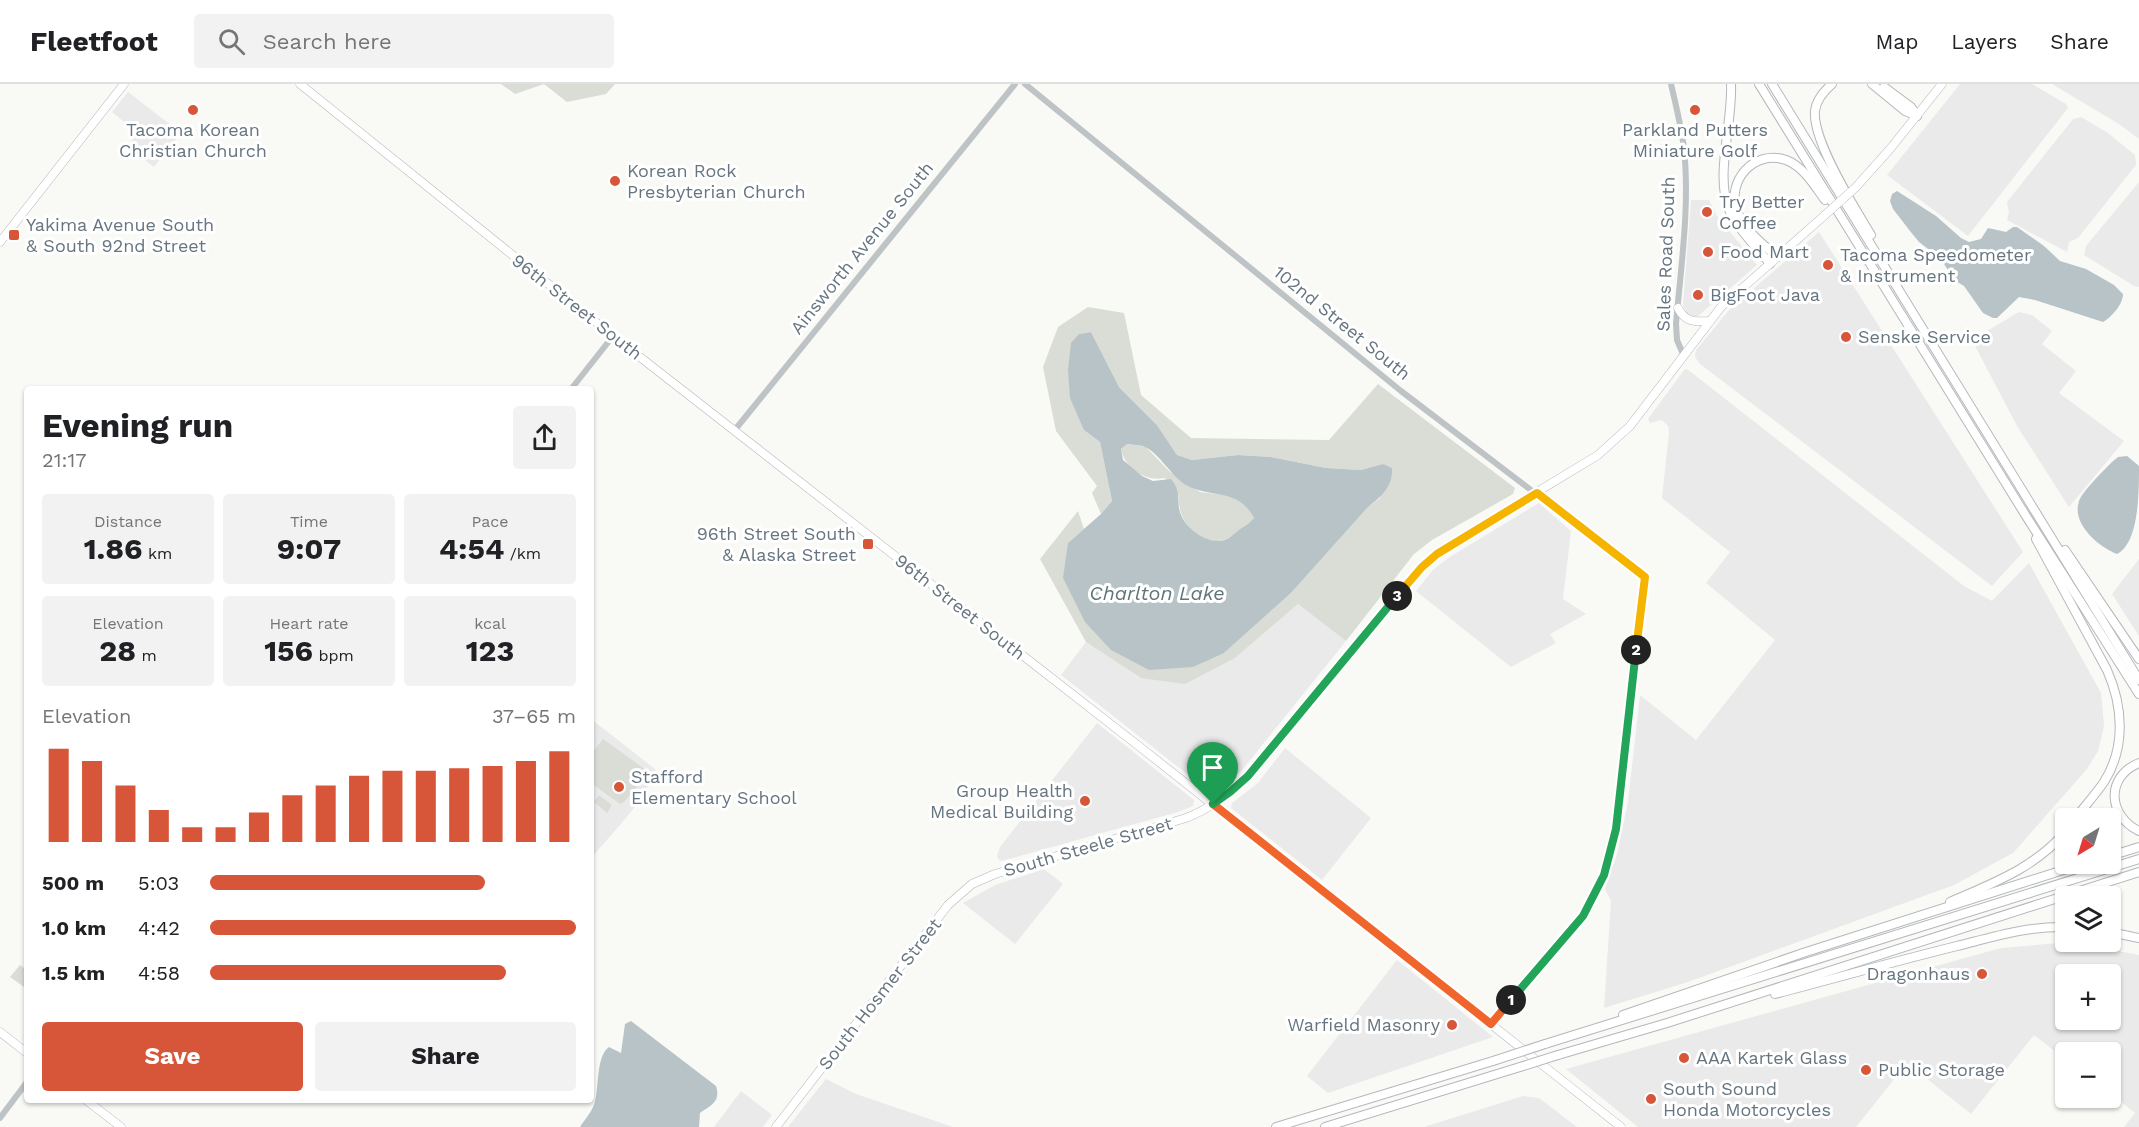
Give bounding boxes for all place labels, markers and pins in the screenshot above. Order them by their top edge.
marker: Tacoma Korean Christian Church [186,103,200,117]
marker: Parkland Putters Miniature Golf [1688,103,1702,117]
place label: Tacoma Korean Christian Church [119,119,267,161]
place label: Parkland Putters Miniature Golf [1622,119,1768,161]
place label: Korean Rock Presbyterian Church [627,160,806,202]
marker: Korean Rock Presbyterian Church [608,174,622,188]
place label: Try Better Coffee [1719,191,1804,233]
marker: Try Better Coffee [1700,205,1714,219]
place label: Yakima Avenue South & South 92nd Street [26,214,214,256]
marker: Yakima Avenue South & South 92nd Street [7,228,21,242]
place label: Food Mart [1720,241,1809,262]
place label: Tacoma Speedometer & Instrument [1840,244,2031,286]
marker: Food Mart [1701,245,1715,259]
marker: Tacoma Speedometer & Instrument [1821,258,1835,272]
place label: BigFoot Java [1710,284,1820,305]
marker: BigFoot Java [1691,288,1705,302]
place label: Senske Service [1858,326,1991,347]
marker: Senske Service [1839,330,1853,344]
place label: 96th Street South & Alaska Street [697,523,856,565]
marker: 96th Street South & Alaska Street [861,537,875,551]
pin: 3 [1382,581,1412,611]
pin: 2 [1621,635,1651,665]
pin [1187,742,1238,804]
place label: Stafford Elementary School [631,766,797,808]
marker: Stafford Elementary School [612,780,626,794]
place label: Group Health Medical Building [930,780,1073,822]
marker: Group Health Medical Building [1078,794,1092,808]
place label: Dragonhaus [1866,963,1970,984]
marker: Dragonhaus [1975,967,1989,981]
pin: 1 [1496,985,1526,1015]
place label: Warfield Masonry [1287,1014,1441,1035]
marker: Warfield Masonry [1445,1018,1459,1032]
place label: AAA Kartek Glass [1696,1047,1847,1068]
marker: AAA Kartek Glass [1677,1051,1691,1065]
place label: Public Storage [1878,1059,2005,1080]
marker: Public Storage [1859,1063,1873,1077]
place label: South Sound Honda Motorcycles [1663,1078,1831,1120]
marker: South Sound Honda Motorcycles [1644,1092,1658,1106]

